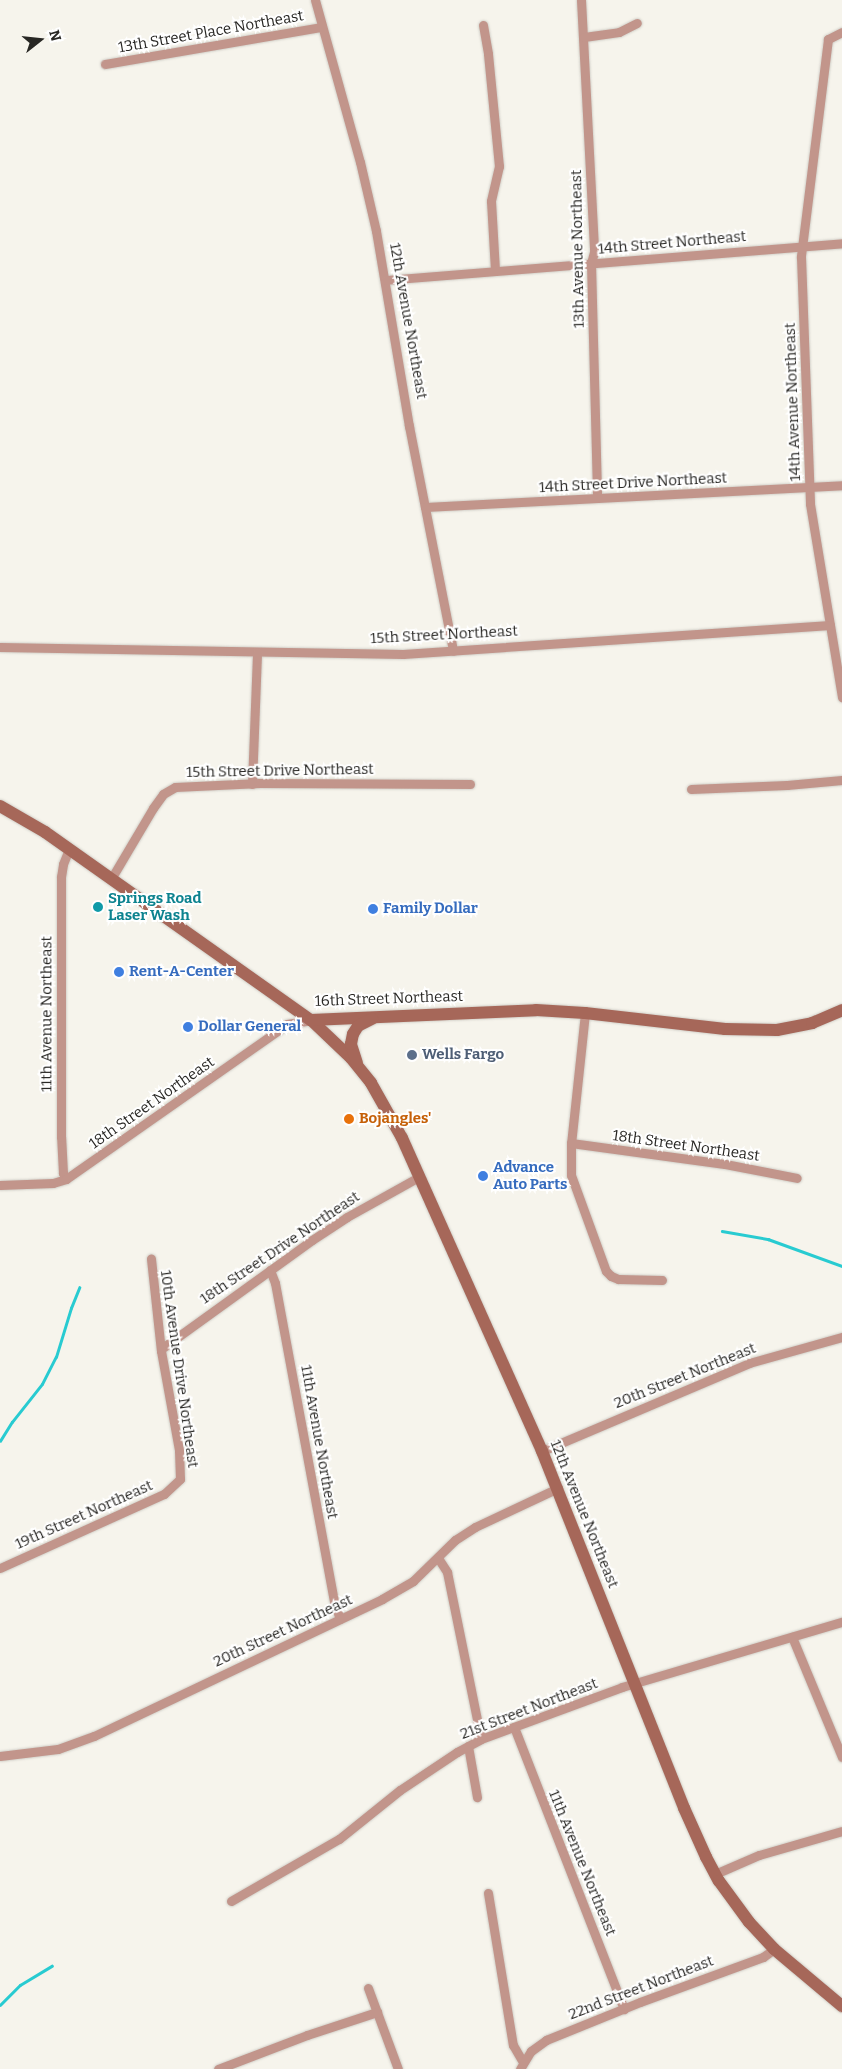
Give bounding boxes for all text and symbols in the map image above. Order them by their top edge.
street label: 13th Street Place Northeast [117,7,305,57]
north arrow [15,15,65,65]
text: N [45,28,65,43]
street label: 13th Avenue Northeast [568,170,588,328]
street label: 14th Street Northeast [597,228,747,258]
street label: 12th Avenue Northeast [385,242,431,400]
street label: 14th Avenue Northeast [781,322,805,482]
street label: 14th Street Drive Northeast [539,469,727,497]
street label: 15th Street Northeast [370,622,518,648]
street label: 15th Street Drive Northeast [186,760,374,782]
place label: Springs Road Laser Wash [108,889,202,924]
place label: Family Dollar [383,900,478,918]
marker: Springs Road Laser Wash [92,901,104,913]
marker: Family Dollar [367,903,379,915]
street label: 11th Avenue Northeast [38,936,56,1092]
place label: Rent-A-Center [129,963,234,981]
marker: Rent-A-Center [113,966,125,978]
street label: 16th Street Northeast [315,987,463,1011]
place label: Dollar General [198,1018,301,1036]
marker: Dollar General [182,1021,194,1033]
place label: Wells Fargo [422,1046,504,1064]
marker: Wells Fargo [406,1049,418,1061]
street label: 18th Street Northeast [86,1053,218,1153]
place label: Bojangles' [359,1110,432,1128]
marker: Bojangles' [343,1113,355,1125]
street label: 18th Street Northeast [611,1127,761,1165]
place label: Advance Auto Parts [493,1158,567,1193]
marker: Advance Auto Parts [477,1170,489,1182]
street label: 18th Street Drive Northeast [197,1188,363,1308]
street label: 10th Avenue Drive Northeast [156,1269,202,1469]
street label: 20th Street Northeast [612,1339,758,1413]
street label: 11th Avenue Northeast [297,1364,341,1520]
street label: 12th Avenue Northeast [546,1437,622,1591]
street label: 19th Street Northeast [13,1477,155,1553]
street label: 20th Street Northeast [211,1591,355,1671]
street label: 21st Street Northeast [458,1674,600,1744]
street label: 11th Avenue Northeast [544,1787,620,1939]
street label: 22nd Street Northeast [566,1952,716,2024]

